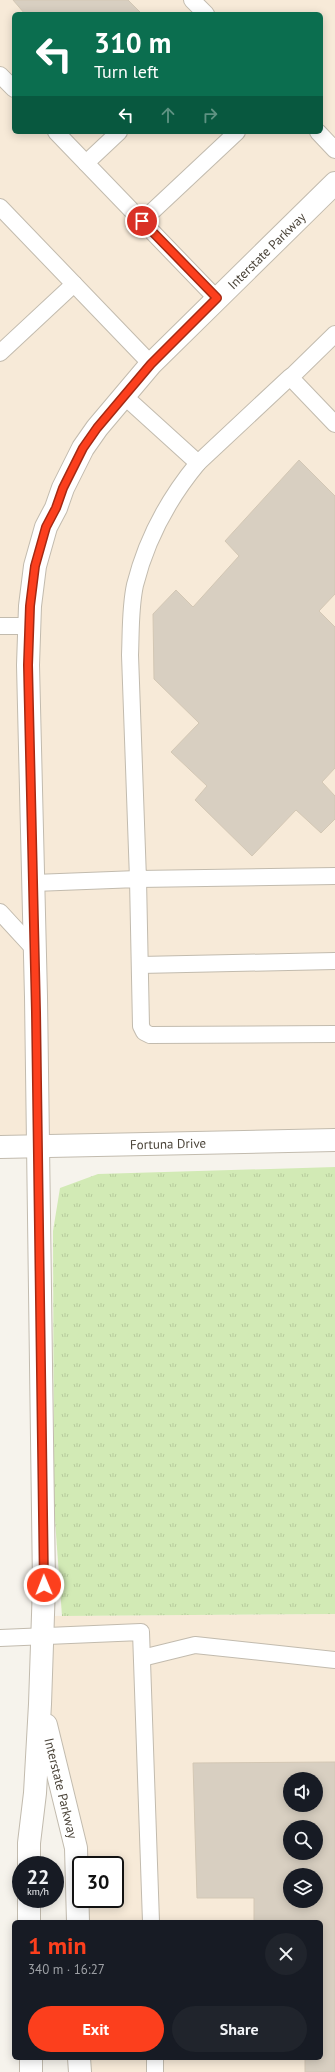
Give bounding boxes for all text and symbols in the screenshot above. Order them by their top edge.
text: 310 m [94,24,171,61]
icon: left [28,28,80,80]
text: Turn left [94,60,159,83]
icon: left [115,104,137,126]
icon: ahead [157,104,179,126]
icon: right [199,104,221,126]
pin [125,204,159,238]
street label: Interstate Parkway [224,208,309,293]
icon: arrive [131,210,153,232]
street label: Fortuna Drive [130,1134,206,1153]
position arrow [23,1564,65,1606]
street label: Interstate Parkway [41,1736,82,1840]
map controls [283,1772,323,1908]
button: sound [283,1772,323,1812]
button: search [283,1820,323,1860]
speed limit sign: 30 [72,1856,124,1908]
text: 22 [27,1864,49,1890]
button: layers [283,1868,323,1908]
text: km/h [27,1885,49,1898]
text: 1 min [28,1930,87,1961]
button: close [265,1933,307,1975]
text: 340 m · 16:27 [28,1961,105,1978]
button: Exit [28,2006,164,2052]
button: Share [172,2006,307,2052]

